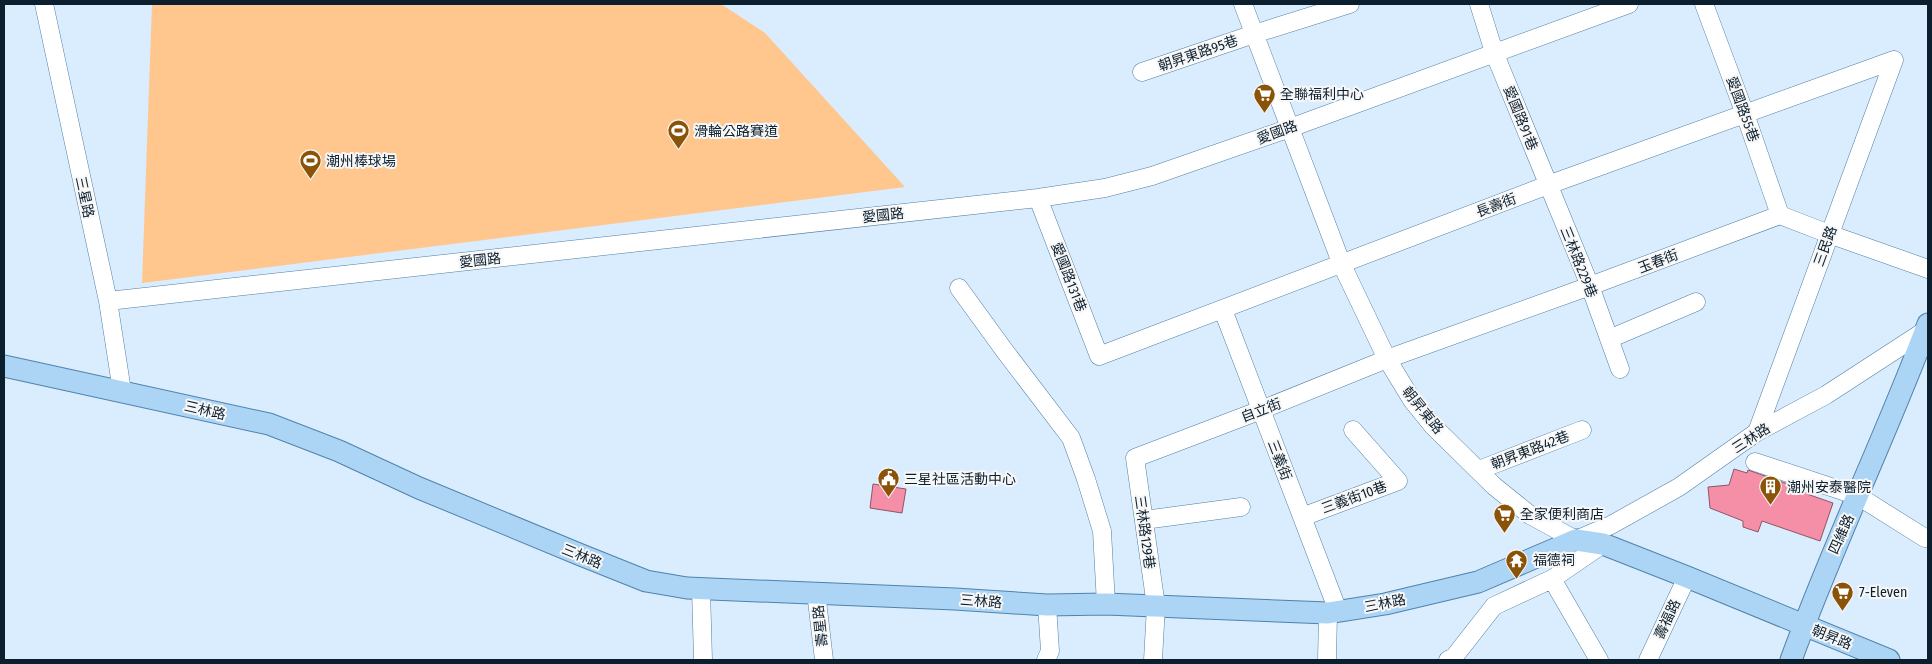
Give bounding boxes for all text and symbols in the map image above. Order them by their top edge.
street label: 朝昇東路95巷 [1156,32,1240,75]
street label: 愛國路55巷 [1723,74,1762,144]
supermarket icon: 全聯福利中心 [1252,82,1276,113]
street label: 愛國路91巷 [1500,83,1541,153]
place label: 全聯福利中心 [1280,86,1364,103]
street label: 愛國路 [1255,117,1300,148]
sports icon: 滑輪公路賽道 [666,119,690,150]
place label: 滑輪公路賽道 [694,123,778,140]
sports icon: 潮州棒球場 [298,149,322,180]
place label: 潮州棒球場 [326,153,396,170]
street label: 三星路 [72,175,97,219]
street label: 長壽街 [1474,190,1519,221]
street label: 愛國路 [861,205,905,226]
street label: 三林路229巷 [1557,224,1600,300]
street label: 三民路 [1810,224,1841,269]
street label: 愛國路131巷 [1048,240,1090,314]
street label: 玉春街 [1636,246,1681,277]
street label: 愛國路 [458,250,502,271]
street label: 朝昇東路 [1398,383,1447,437]
street label: 自立街 [1239,395,1284,426]
street label: 三林路 [183,397,227,423]
street label: 三林路 [1729,420,1774,457]
street label: 朝昇東路42巷 [1488,428,1572,473]
street label: 三義街 [1264,438,1295,483]
public building icon: 三星社區活動中心 [876,467,900,498]
place label: 三星社區活動中心 [904,471,1016,488]
building icon: 潮州安泰醫院 [1759,475,1783,506]
street label: 三義街10巷 [1319,478,1389,517]
place label: 潮州安泰醫院 [1787,479,1871,496]
street label: 三林路129巷 [1131,494,1158,570]
supermarket icon: 全家便利商店 [1492,502,1516,533]
place label: 全家便利商店 [1520,506,1604,523]
street label: 四維路 [1825,512,1858,557]
street label: 三林路 [559,541,604,572]
temple icon: 福德祠 [1505,548,1529,579]
place label: 福德祠 [1533,552,1575,569]
supermarket icon: 7-Eleven [1831,580,1855,611]
place label: 7-Eleven [1859,584,1907,601]
street label: 三林路 [1363,591,1407,616]
street label: 三林路 [959,592,1003,611]
street label: 壽福路 [1651,597,1684,642]
street label: 壽星路 [810,604,831,648]
street label: 朝昇路 [1809,622,1854,653]

